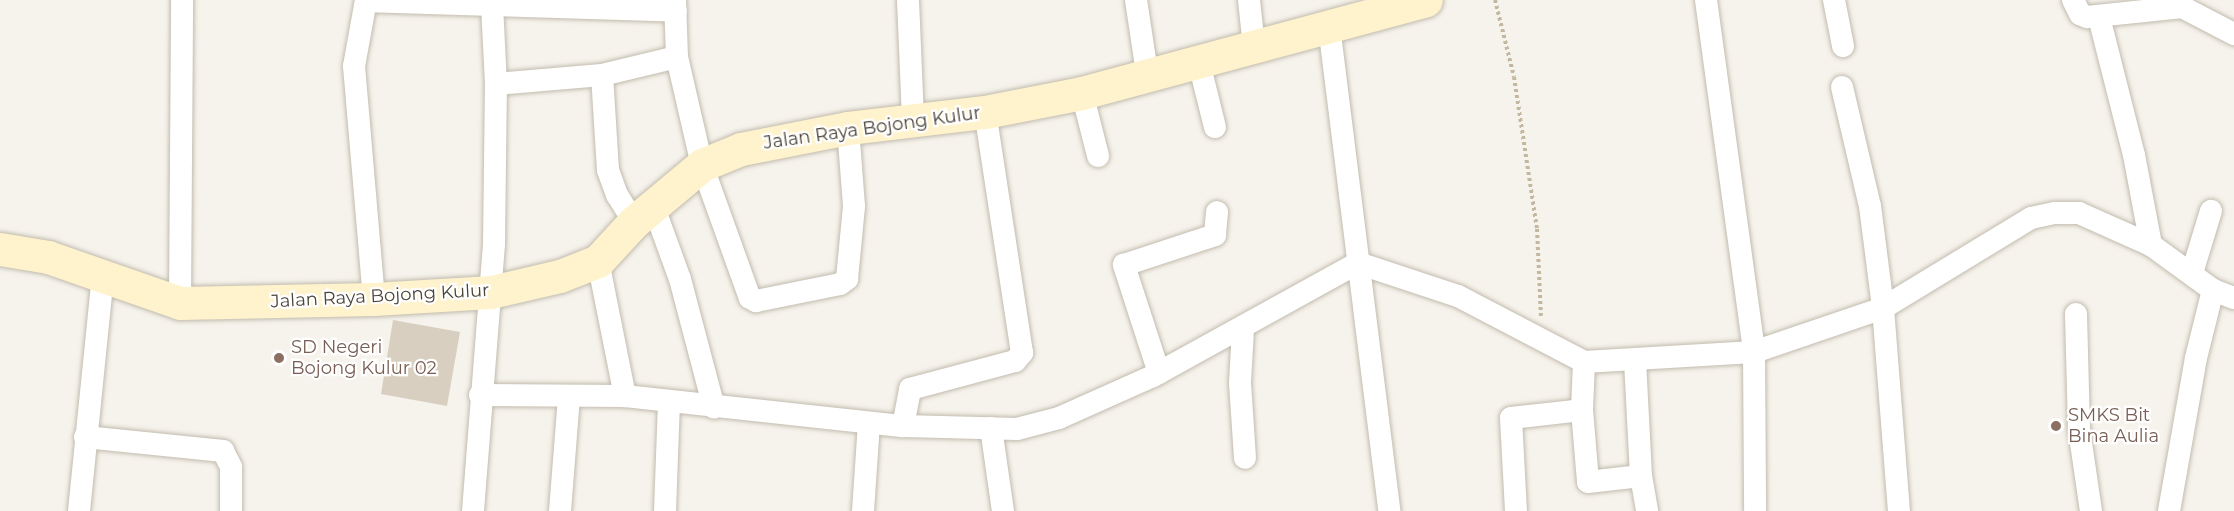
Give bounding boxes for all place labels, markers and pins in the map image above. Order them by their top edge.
place label: SD Negeri Bojong Kulur 02 [291,337,437,380]
marker: SD Negeri Bojong Kulur 02 [272,351,286,365]
place label: SMKS Bit Bina Aulia [2068,405,2159,448]
marker: SMKS Bit Bina Aulia [2049,419,2063,433]

